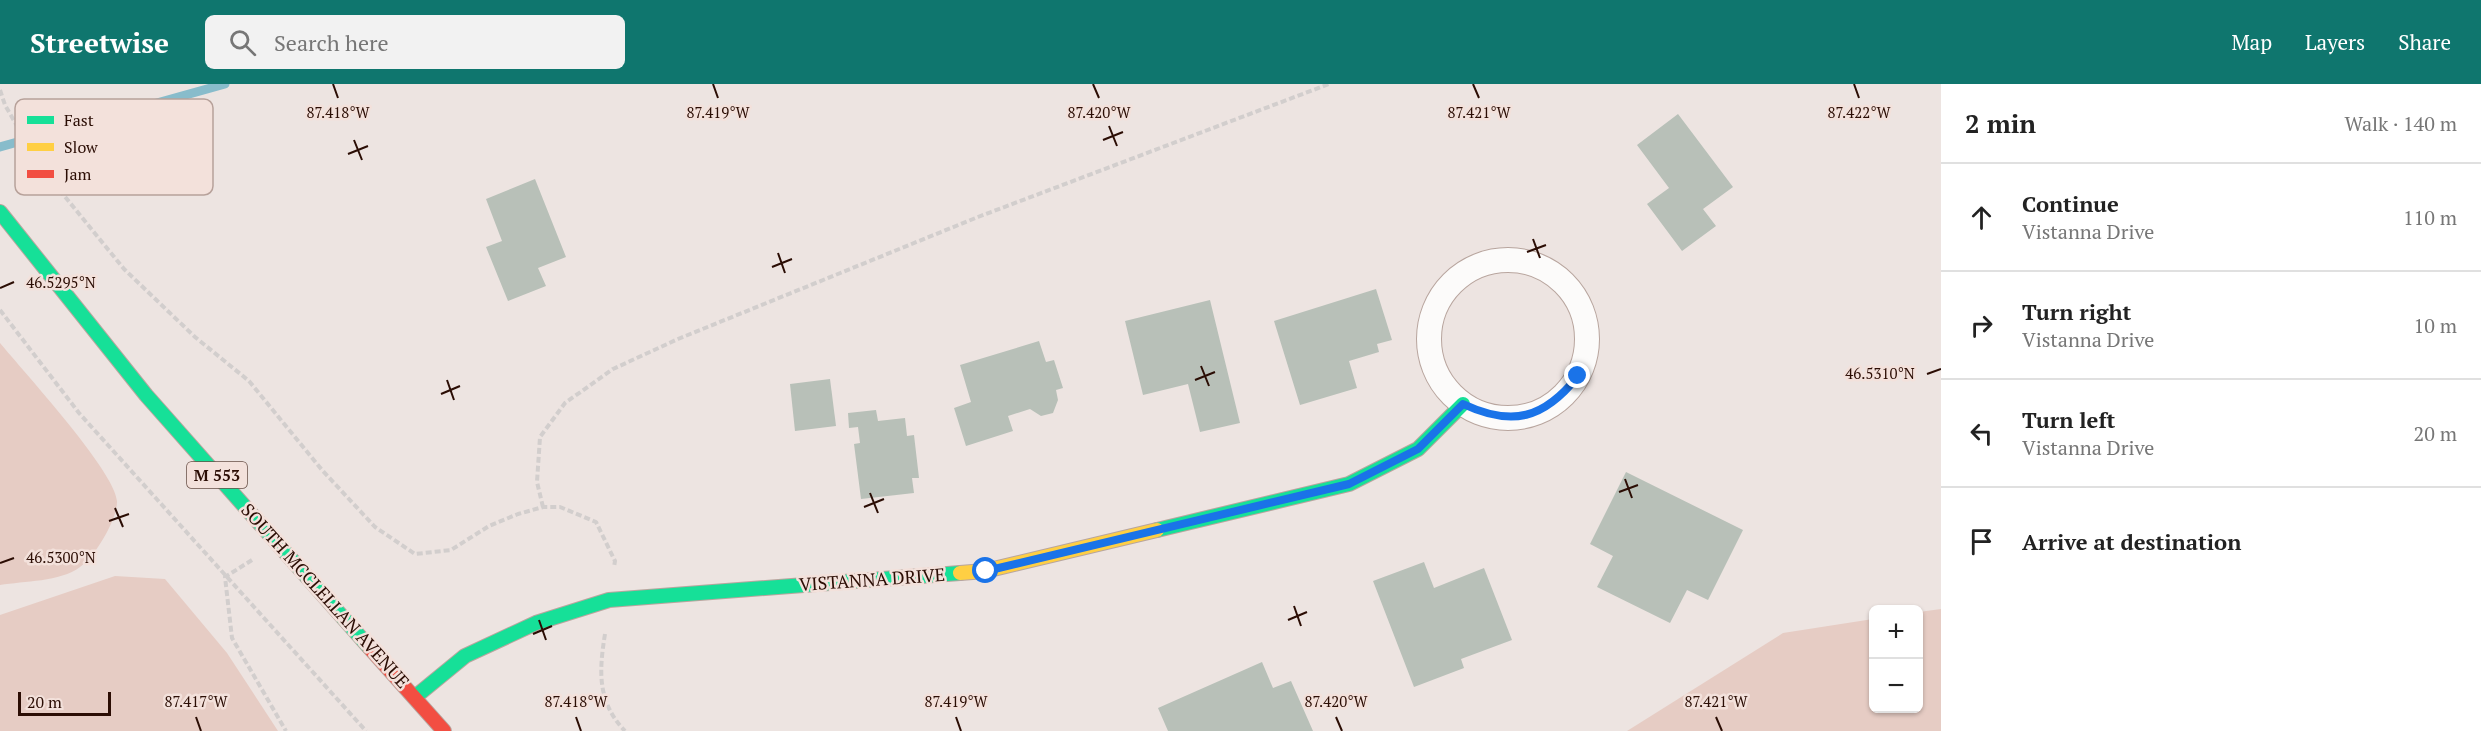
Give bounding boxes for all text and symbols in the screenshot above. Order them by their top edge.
search box [205,15,625,69]
text: Streetwise [30,24,169,61]
icon: search [226,26,259,59]
text: Search here [274,28,389,57]
text: Map [2231,28,2272,56]
text: Layers [2305,28,2365,56]
text: Share [2398,28,2451,56]
legend [15,99,213,195]
text: 87.418°W [306,102,371,122]
text: 87.419°W [686,102,751,122]
text: 87.420°W [1067,102,1132,122]
text: 87.421°W [1447,102,1512,122]
text: 87.422°W [1827,102,1892,122]
text: 2 min [1965,106,2036,140]
text: Fast [64,109,94,131]
text: Walk · 140 m [2345,110,2457,137]
text: Slow [64,136,98,158]
text: Jam [64,163,92,185]
text: Continue [2022,189,2119,218]
icon: ahead [1965,201,1998,234]
text: 110 m [2403,204,2457,231]
text: Vistanna Drive [2022,218,2154,245]
text: 46.5295°N [26,272,96,292]
text: Turn right [2022,297,2131,326]
icon: right [1965,309,1998,342]
text: 10 m [2414,312,2457,339]
text: Vistanna Drive [2022,326,2154,353]
route end [1564,362,1590,388]
text: 46.5310°N [1845,363,1915,383]
text: Turn left [2022,405,2115,434]
icon: left [1965,417,1998,450]
text: 20 m [2414,420,2457,447]
text: Vistanna Drive [2022,434,2154,461]
road number: M 553 [187,462,247,488]
street label: SOUTH MCCLELLAN AVENUE [236,498,415,693]
icon: arrive [1965,525,1998,558]
text: Arrive at destination [2022,527,2241,556]
text: 46.5300°N [26,547,96,567]
route start [972,557,998,583]
street label: VISTANNA DRIVE [798,562,946,596]
map controls [1869,605,1923,713]
button: + [1869,605,1923,659]
button: − [1869,659,1923,713]
scale bar [18,689,111,716]
text: 20 m [27,691,62,713]
text: 87.417°W [164,691,229,711]
text: 87.418°W [544,691,609,711]
text: 87.419°W [924,691,989,711]
text: 87.420°W [1304,691,1369,711]
text: 87.421°W [1684,691,1749,711]

